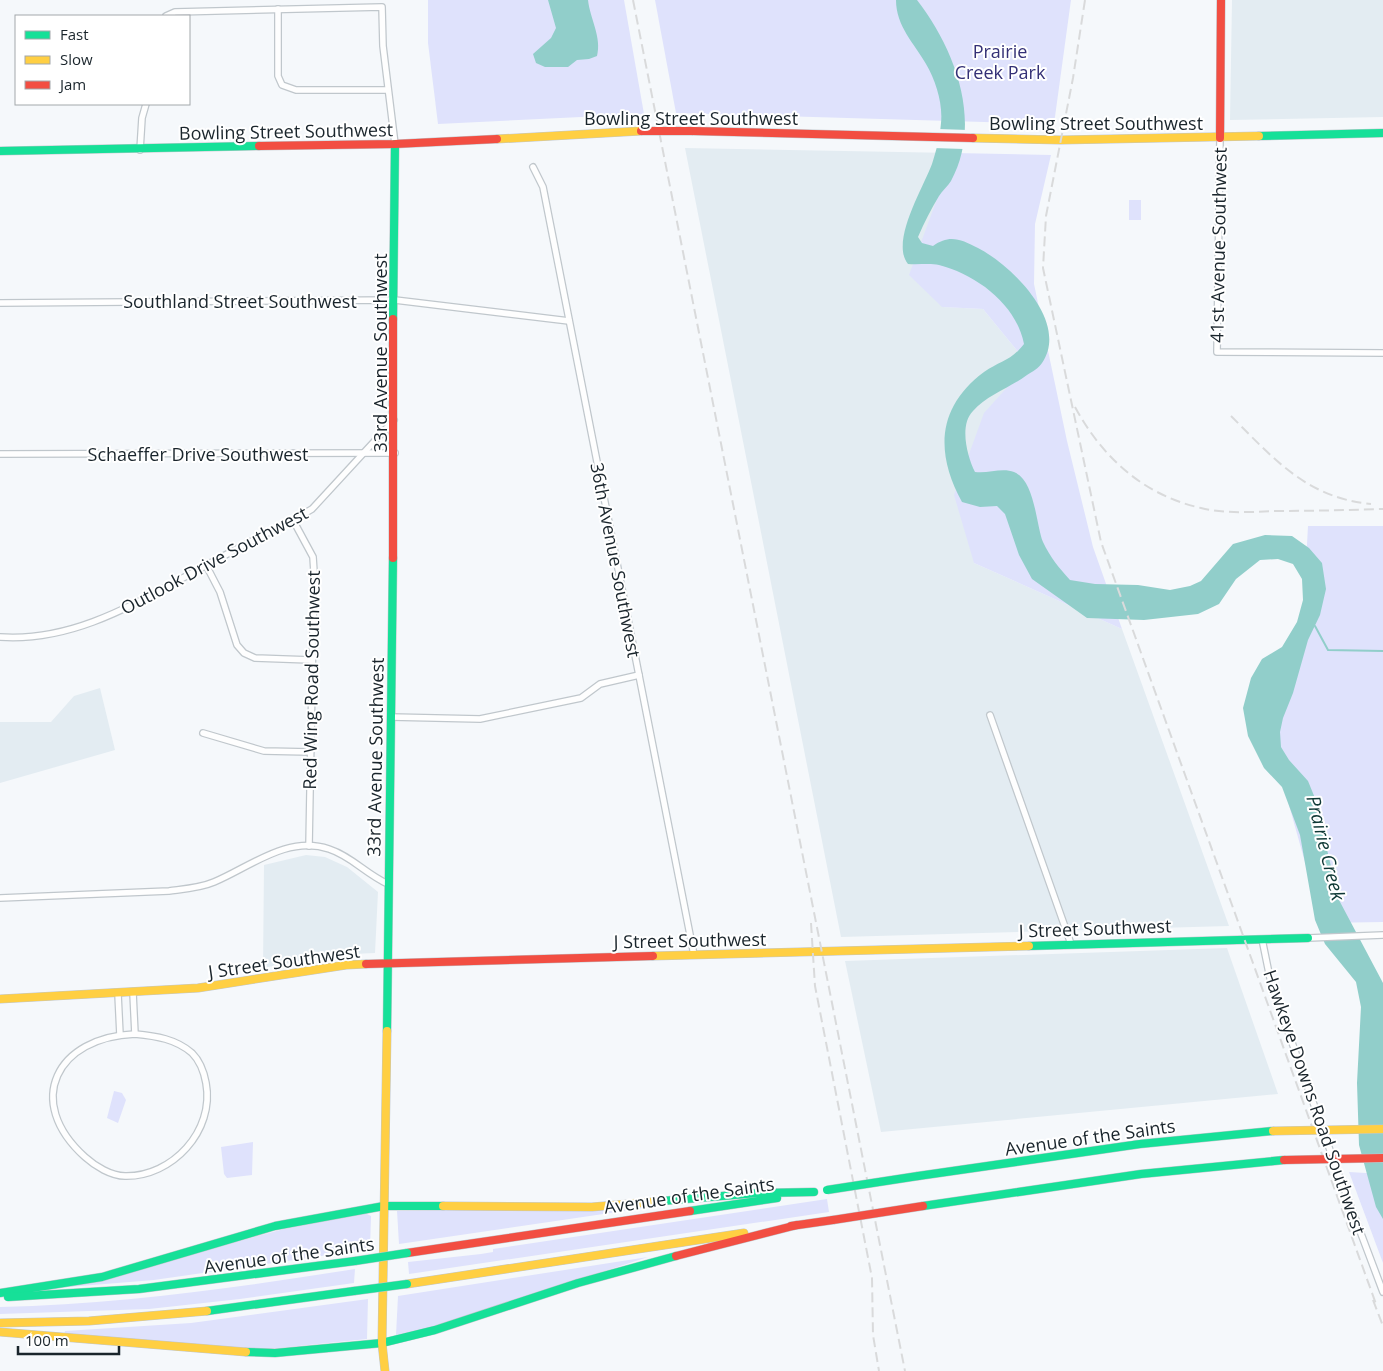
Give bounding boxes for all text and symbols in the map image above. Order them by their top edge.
legend [15,15,190,105]
text: Fast [60,24,89,44]
park label: Prairie Creek Park [955,39,1046,84]
text: Slow [60,49,93,69]
text: Jam [58,74,86,94]
street label: Bowling Street Southwest [584,106,798,130]
street label: Bowling Street Southwest [989,111,1203,135]
street label: Bowling Street Southwest [179,117,393,145]
street label: 41st Avenue Southwest [1204,147,1232,343]
street label: 33rd Avenue Southwest [368,253,392,453]
street label: Southland Street Southwest [123,289,357,313]
street label: Schaeffer Drive Southwest [88,442,308,466]
street label: 36th Avenue Southwest [585,460,647,660]
street label: Outlook Drive Southwest [116,500,312,620]
street label: Red Wing Road Southwest [297,570,325,790]
street label: 33rd Avenue Southwest [361,657,389,857]
water label: Prairie Creek [1300,793,1352,904]
street label: J Street Southwest [1016,913,1172,943]
street label: J Street Southwest [611,927,767,953]
street label: J Street Southwest [205,938,361,984]
street label: Hawkeye Downs Road Southwest [1258,966,1372,1238]
street label: Avenue of the Saints [1003,1113,1177,1161]
street label: Avenue of the Saints [602,1171,776,1219]
street label: Avenue of the Saints [202,1231,376,1279]
scale bar [18,1324,119,1356]
text: 100 m [25,1330,69,1350]

